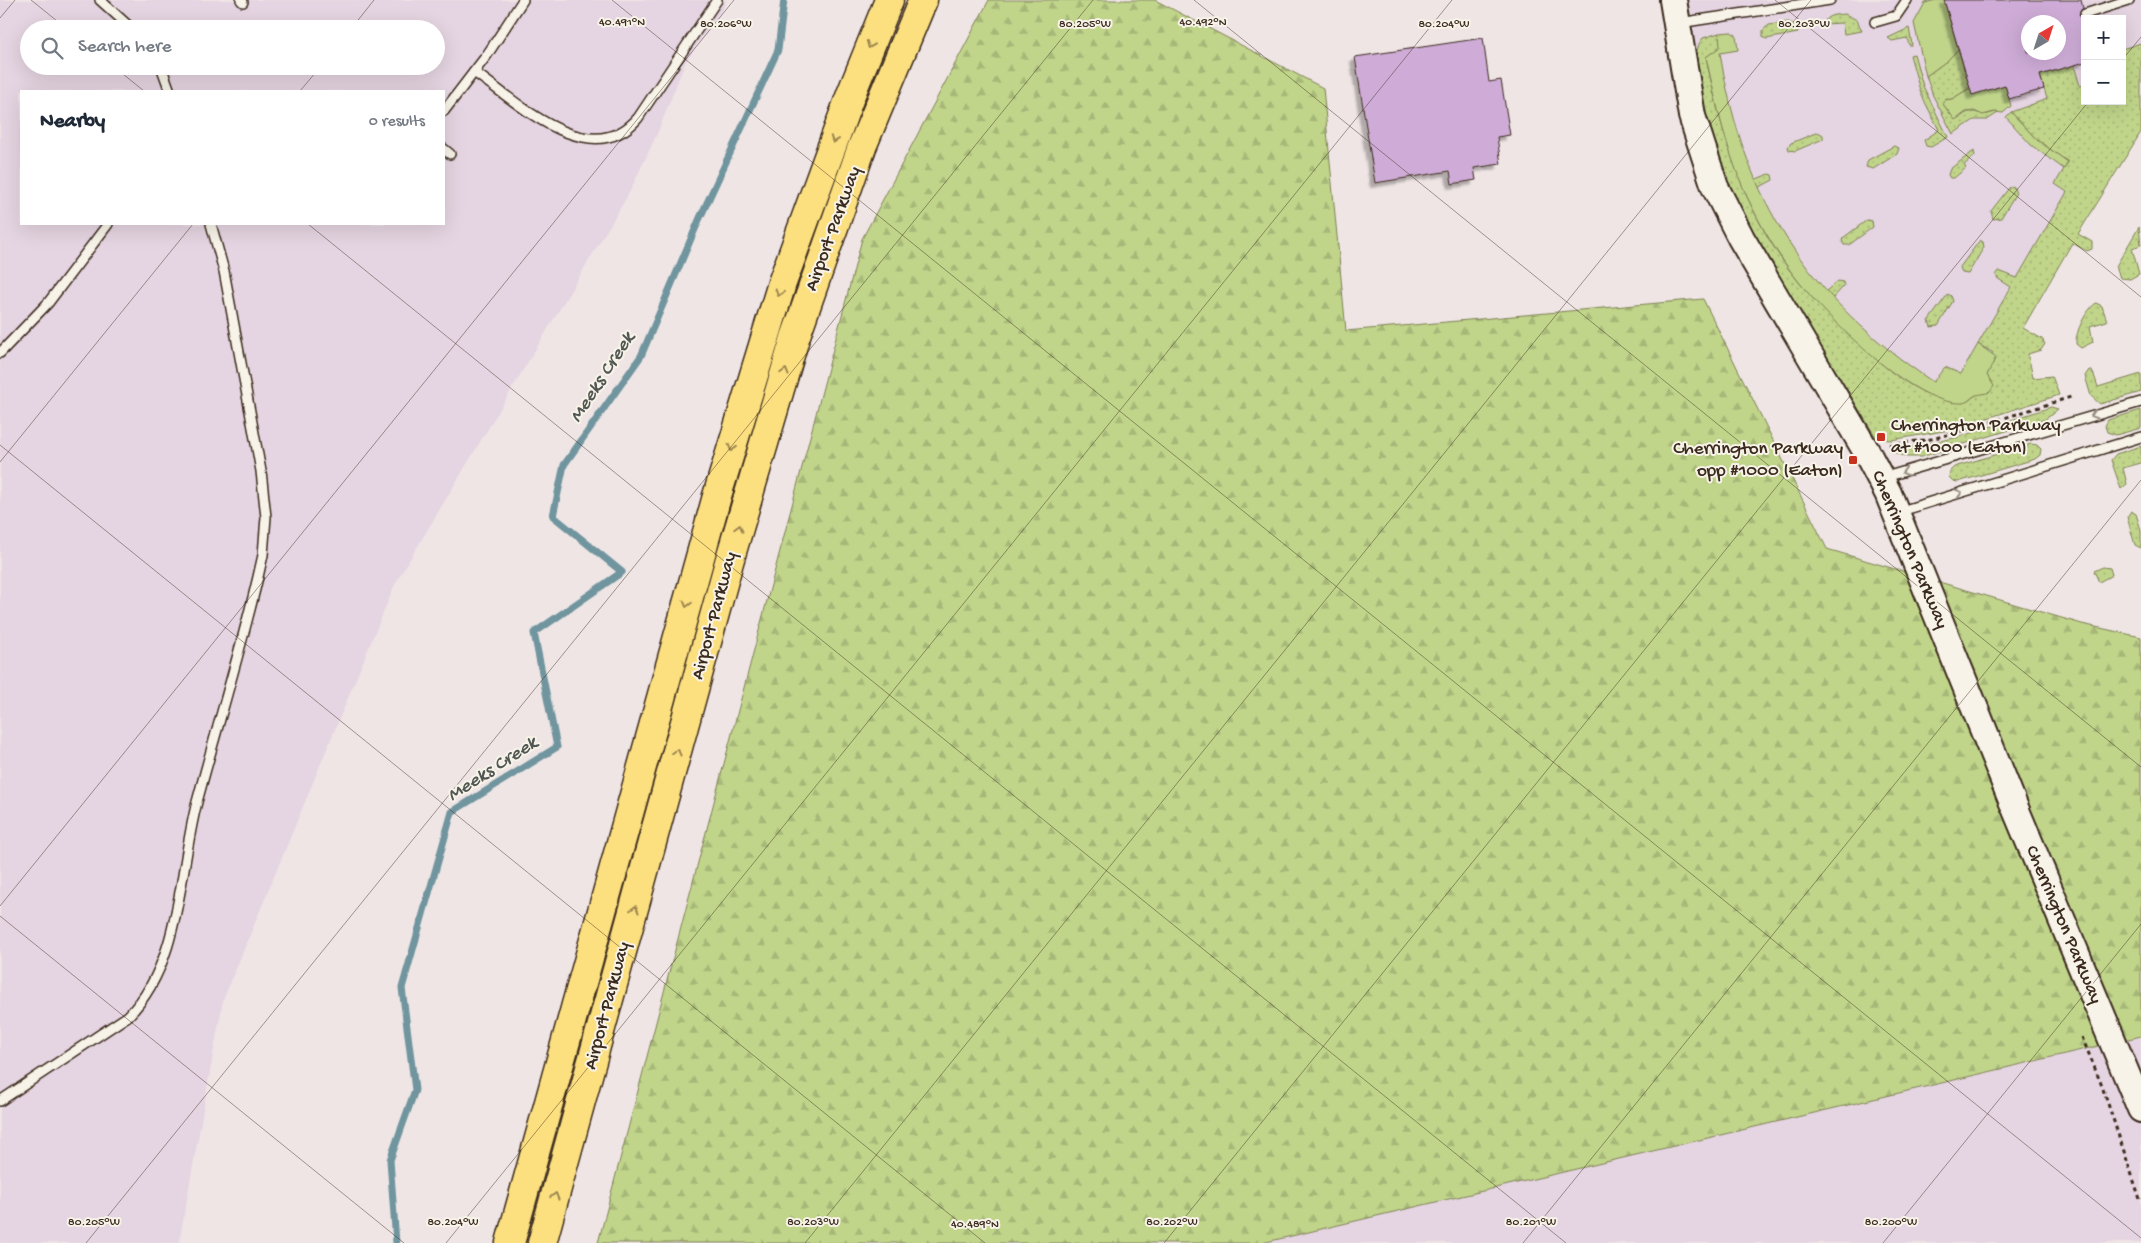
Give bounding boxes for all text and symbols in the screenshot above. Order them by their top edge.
north arrow [2021,15,2066,60]
map controls [2081,15,2126,105]
button: + [2081,15,2126,60]
text: 40.491°N [599,16,645,30]
text: 40.492°N [1179,16,1227,30]
text: 80.206°W [700,18,752,32]
text: 80.205°W [1059,18,1111,32]
text: 80.204°W [1418,18,1470,32]
text: 80.203°W [1778,18,1830,32]
search box [20,20,445,75]
icon: search [38,34,66,62]
text: Search here [78,36,172,59]
one-way arrow [866,40,877,49]
button: − [2081,60,2126,105]
text: Nearby [40,110,105,135]
text: 0 results [369,113,425,132]
one-way arrow [830,135,840,143]
street label: Airport Parkway [801,163,867,295]
one-way arrow [775,288,785,296]
water label: Meeks Creek [565,327,642,427]
one-way arrow [779,368,789,376]
one-way arrow [2091,410,2099,420]
place label: Cherrington Parkway at #1000 (Eaton) [1891,415,2061,460]
marker: Cherrington Parkway at #1000 (Eaton) [1875,431,1887,443]
place label: Cherrington Parkway opp #1000 (Eaton) [1673,438,1844,483]
one-way arrow [727,443,737,451]
marker: Cherrington Parkway opp #1000 (Eaton) [1847,454,1859,466]
one-way arrow [1901,466,1910,476]
street label: Cherrington Parkway [1865,467,1953,633]
one-way arrow [1954,489,1962,499]
one-way arrow [734,524,744,532]
street label: Airport Parkway [687,549,743,682]
one-way arrow [682,600,693,608]
water label: Meeks Creek [444,731,544,808]
one-way arrow [672,748,682,756]
street label: Cherrington Parkway [2019,842,2107,1008]
one-way arrow [629,905,639,913]
street label: Airport Parkway [580,939,636,1072]
one-way arrow [550,1192,560,1201]
text: 80.205°W [68,1216,120,1230]
text: 80.204°W [427,1216,479,1230]
text: 80.203°W [787,1216,839,1230]
text: 80.202°W [1146,1216,1198,1230]
text: 80.201°W [1506,1216,1556,1230]
text: 80.200°W [1865,1216,1917,1230]
text: 40.489°N [951,1218,999,1232]

